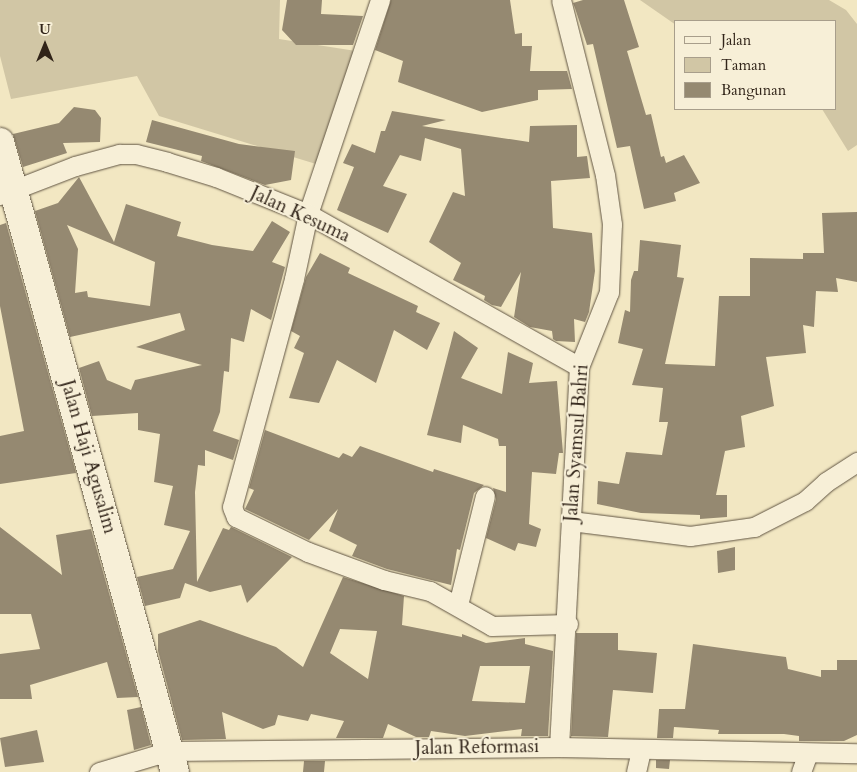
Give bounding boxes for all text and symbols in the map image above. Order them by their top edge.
north arrow [20,20,70,70]
text: U [39,20,51,39]
legend [674,20,837,110]
text: Jalan [721,30,751,50]
text: Taman [721,55,766,75]
text: Bangunan [721,80,786,100]
street label: Jalan Kesuma [247,182,353,248]
street label: Jalan Syamsul Bahri [560,363,594,523]
street label: Jalan Haji Agusalim [55,377,121,537]
street label: Jalan Reformasi [415,736,539,760]

